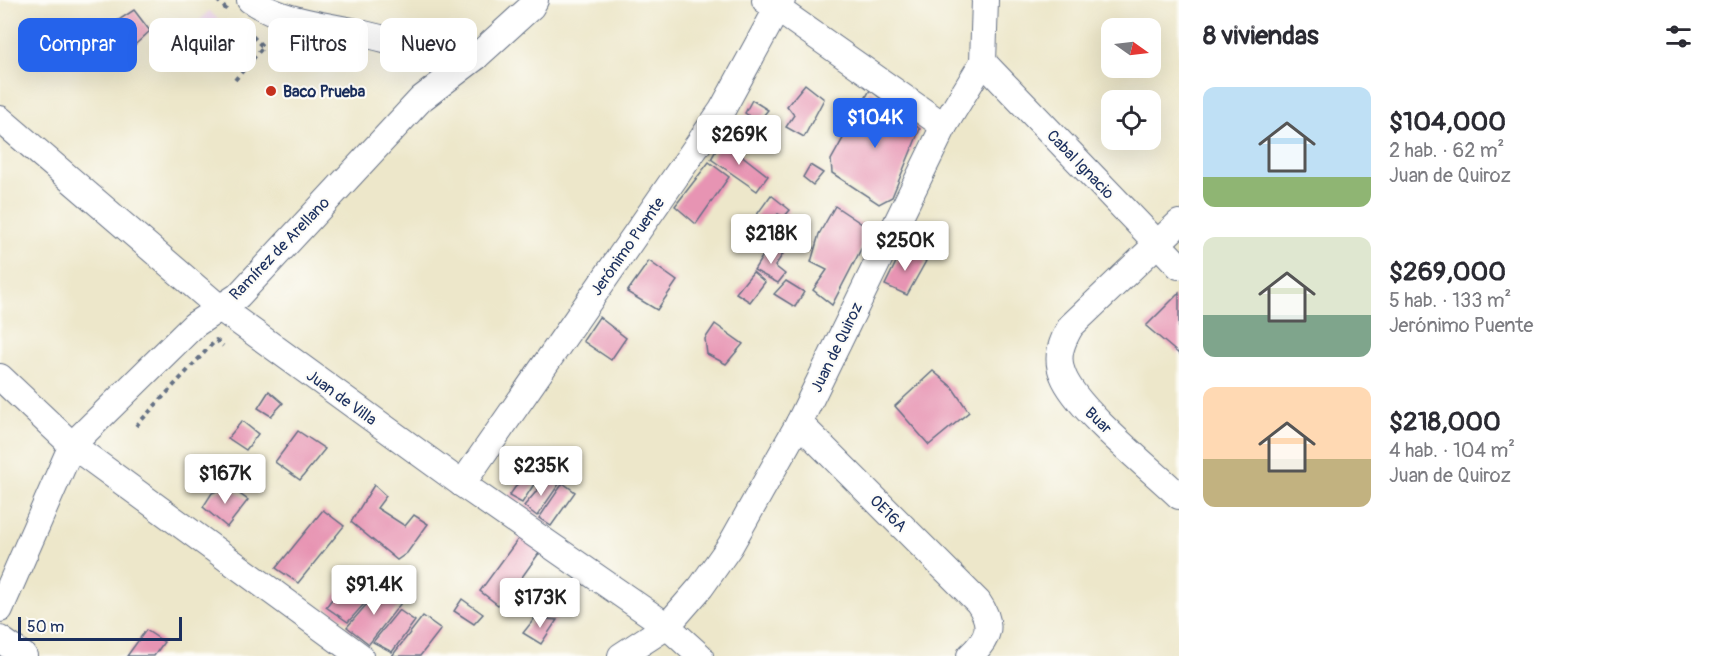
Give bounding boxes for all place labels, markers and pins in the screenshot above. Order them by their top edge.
place label: Baco Prueba [283,82,366,102]
marker: Baco Prueba [264,84,278,98]
pin: $104K [833,98,917,149]
pin: $269K [697,115,781,166]
pin: $218K [729,214,813,265]
pin: $250K [863,221,947,272]
pin: $235K [499,446,583,497]
pin: $167K [183,454,267,505]
pin: $91.4K [325,565,423,616]
pin: $173K [498,578,582,629]

